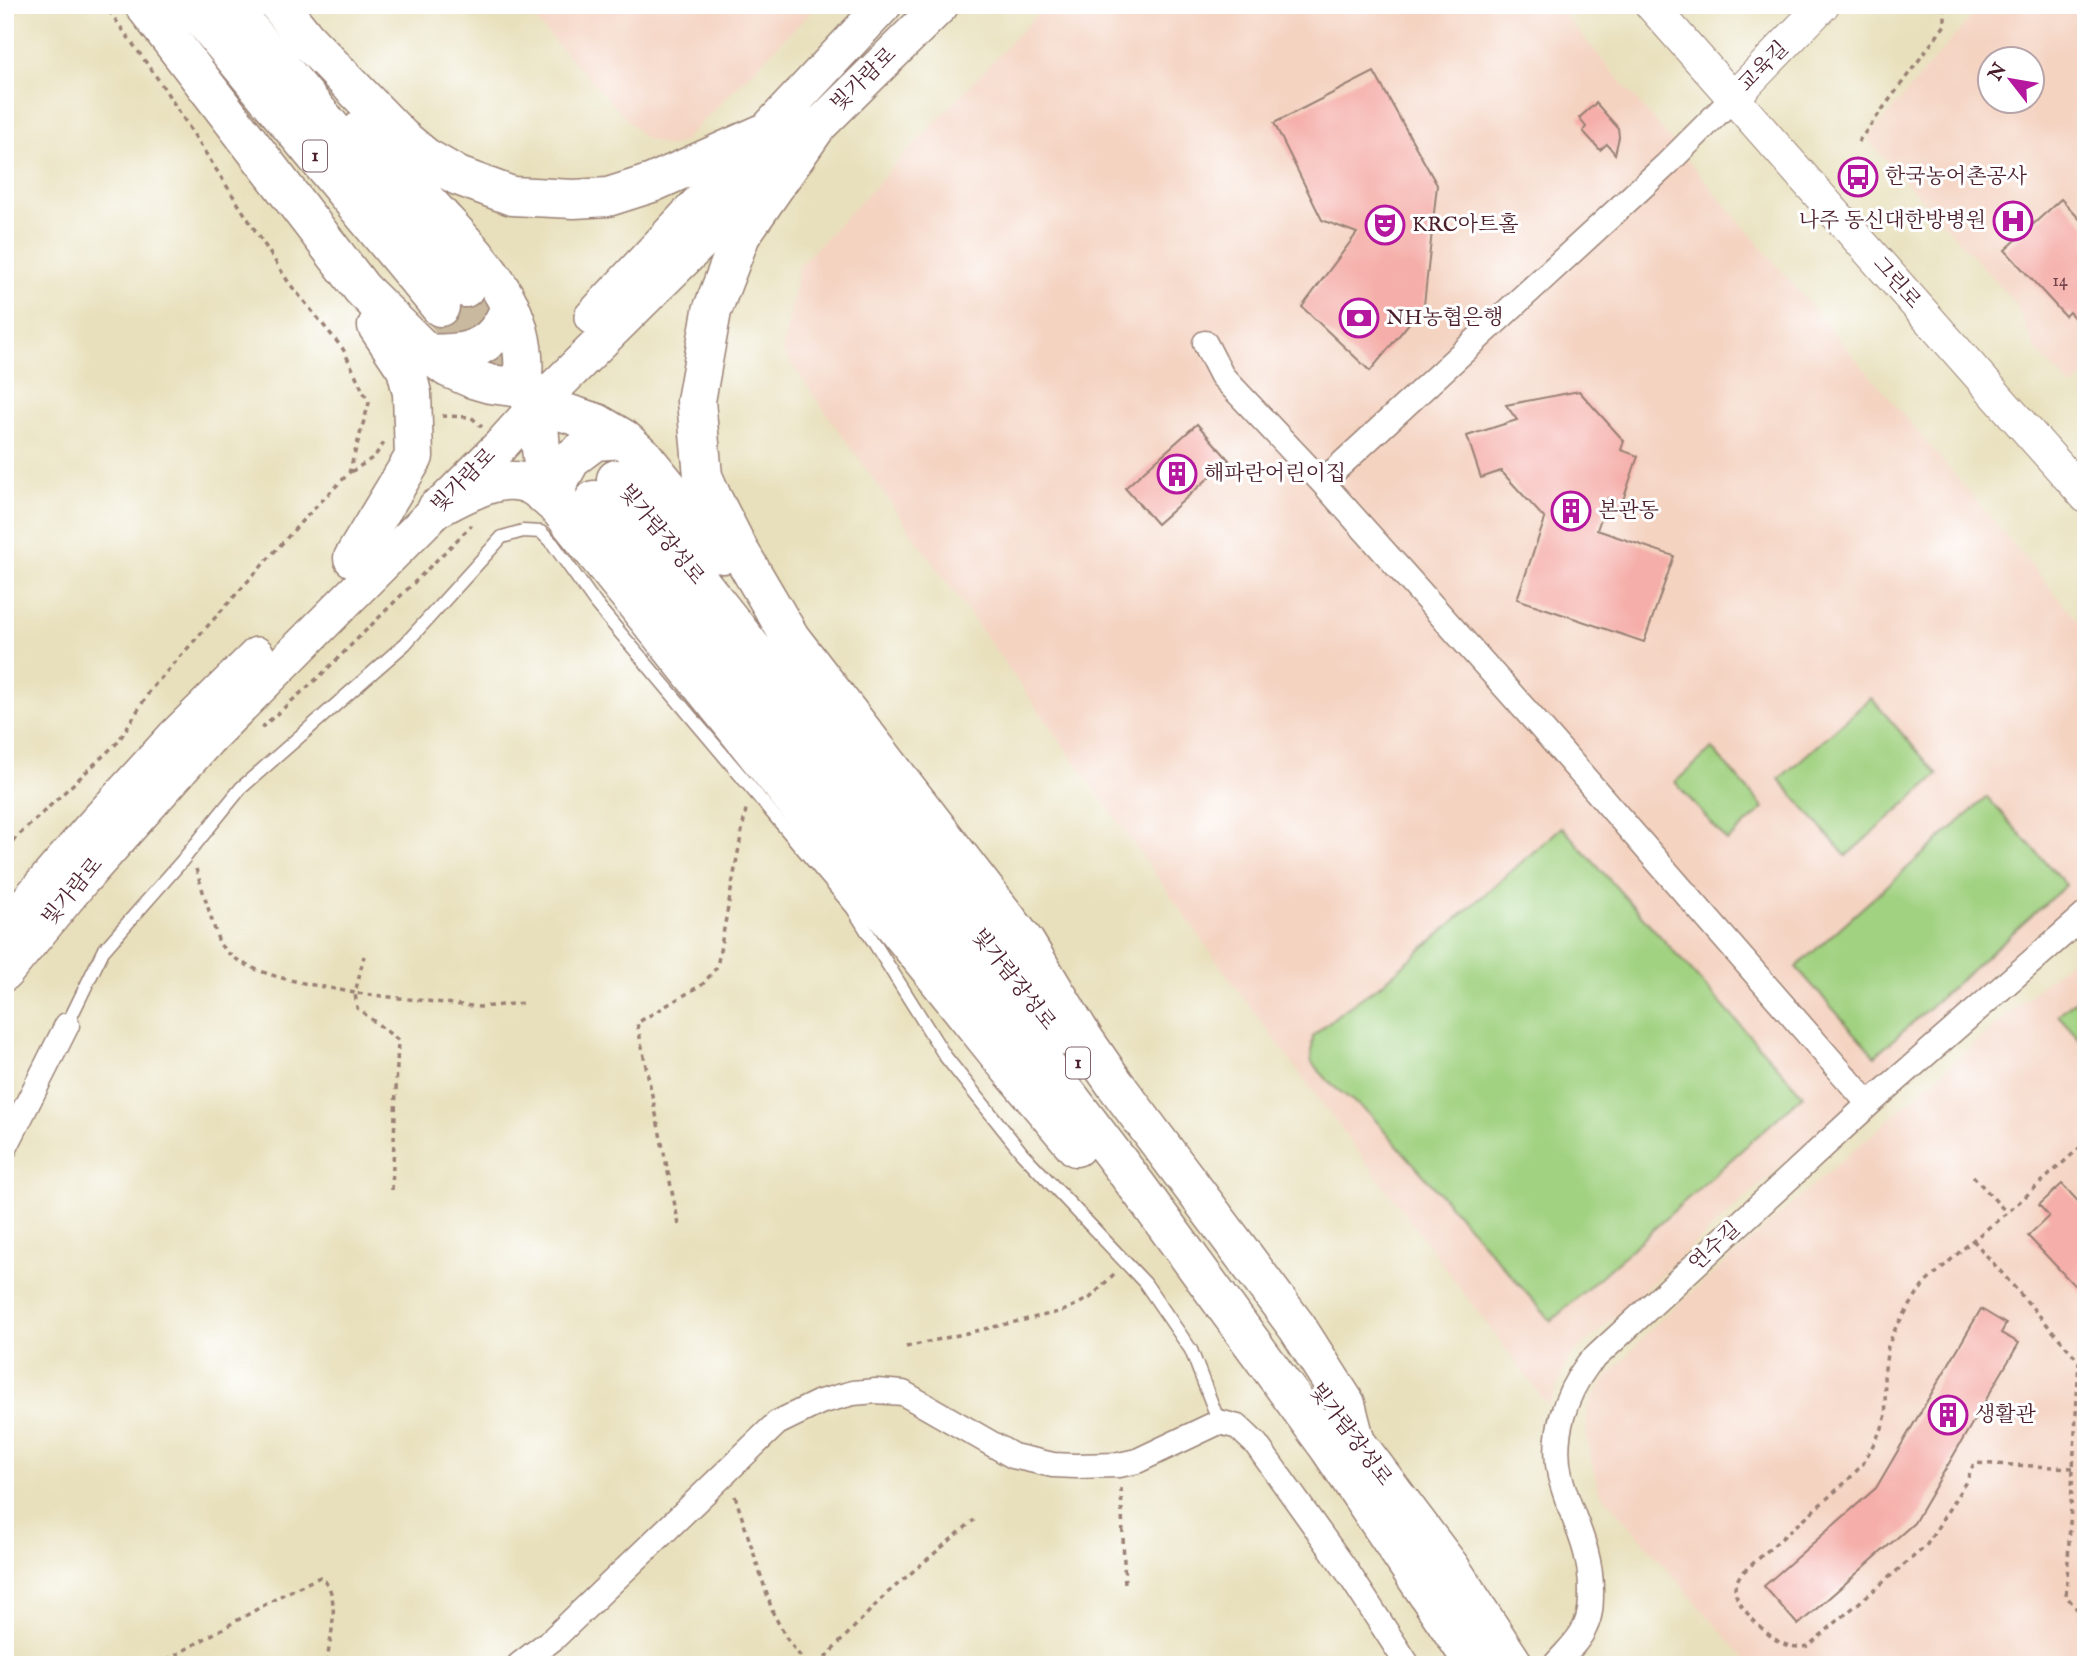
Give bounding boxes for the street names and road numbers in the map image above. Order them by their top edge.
street label: 교육길 [1733,36,1795,98]
street label: 빛가람로 [825,42,903,118]
road number: 1 [303,140,327,172]
street label: 그린로 [1866,251,1926,315]
street label: 빛가람로 [426,443,502,519]
street label: 빛가람장성로 [612,479,710,591]
street label: 빛가람로 [37,852,109,932]
street label: 빛가람장성로 [965,924,1061,1036]
road number: 1 [1066,1048,1090,1078]
street label: 연수길 [1684,1216,1746,1278]
street label: 빛가람장성로 [1303,1378,1397,1492]

